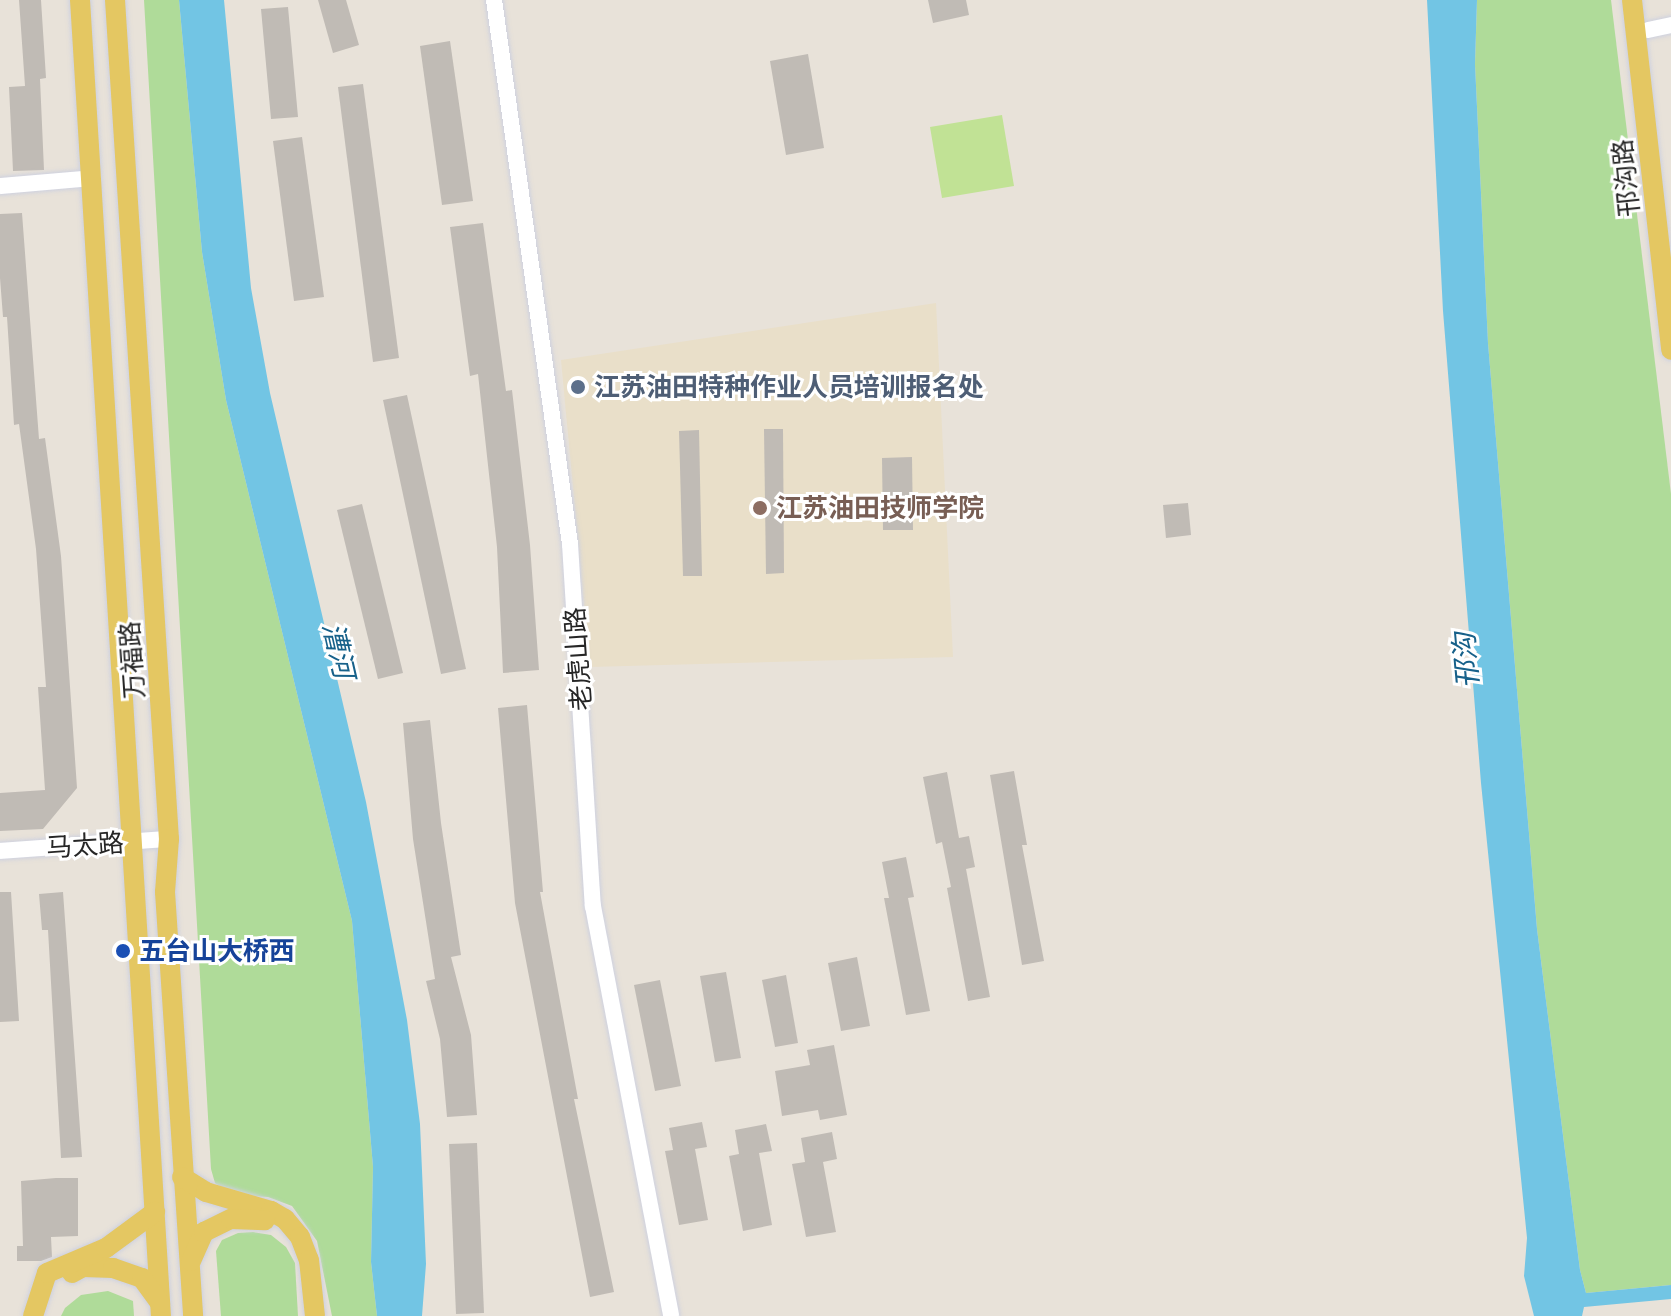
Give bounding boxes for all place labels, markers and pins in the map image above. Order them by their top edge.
place label: 江苏油田特种作业人员培训报名处 [594,371,984,403]
marker: 江苏油田特种作业人员培训报名处 [569,378,587,396]
place label: 江苏油田技师学院 [776,492,984,524]
marker: 江苏油田技师学院 [751,499,769,517]
place label: 五台山大桥西 [139,935,295,967]
marker: 五台山大桥西 [114,942,132,960]

